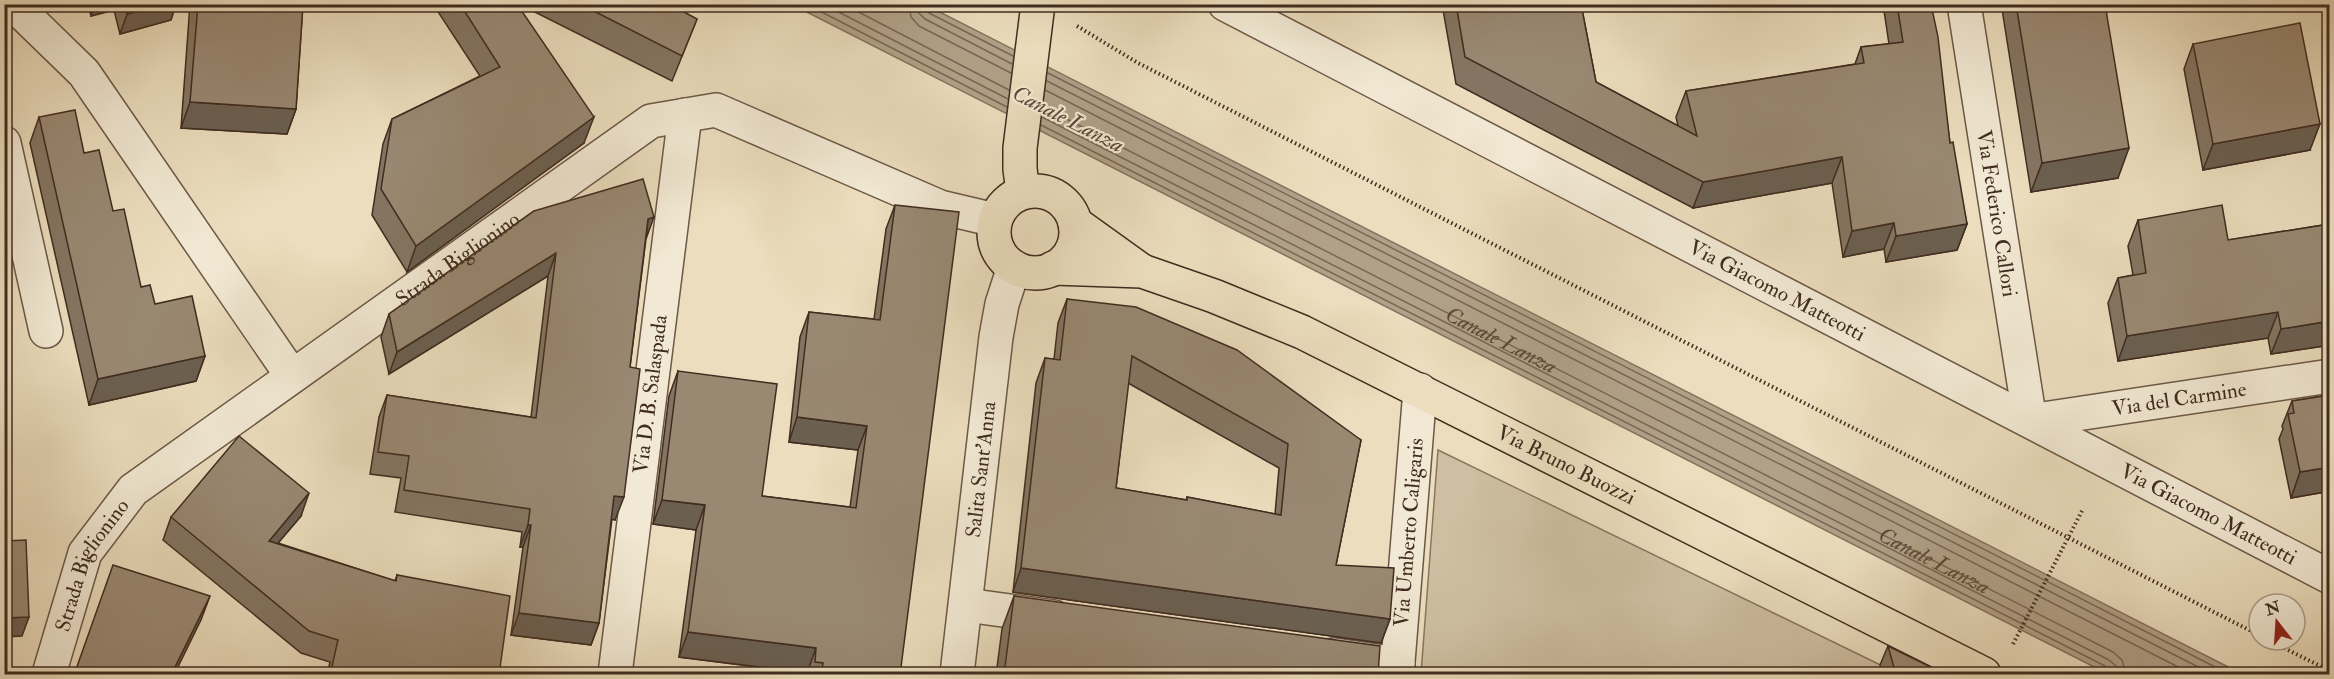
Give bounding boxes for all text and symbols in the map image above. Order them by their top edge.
water label: Canale Lanza [1008,79,1128,159]
street label: Via Federico Callori [1971,128,2024,299]
street label: Strada Biglionino [390,205,525,312]
street label: Via Giacomo Matteotti [1684,233,1870,347]
water label: Canale Lanza [1441,300,1561,380]
street label: Via D. B. Salaspada [627,313,673,475]
street label: Via del Carmine [2110,375,2248,422]
street label: Salita Sant'Anna [959,399,1002,539]
street label: Via Bruno Buozzi [1492,418,1641,511]
street label: Via Umberto Caligaris [1387,437,1430,628]
street label: Via Giacomo Matteotti [2116,457,2302,571]
street label: Strada Biglionino [49,493,135,635]
water label: Canale Lanza [1874,521,1995,601]
north arrow [2247,592,2307,652]
text: N [2262,597,2283,621]

